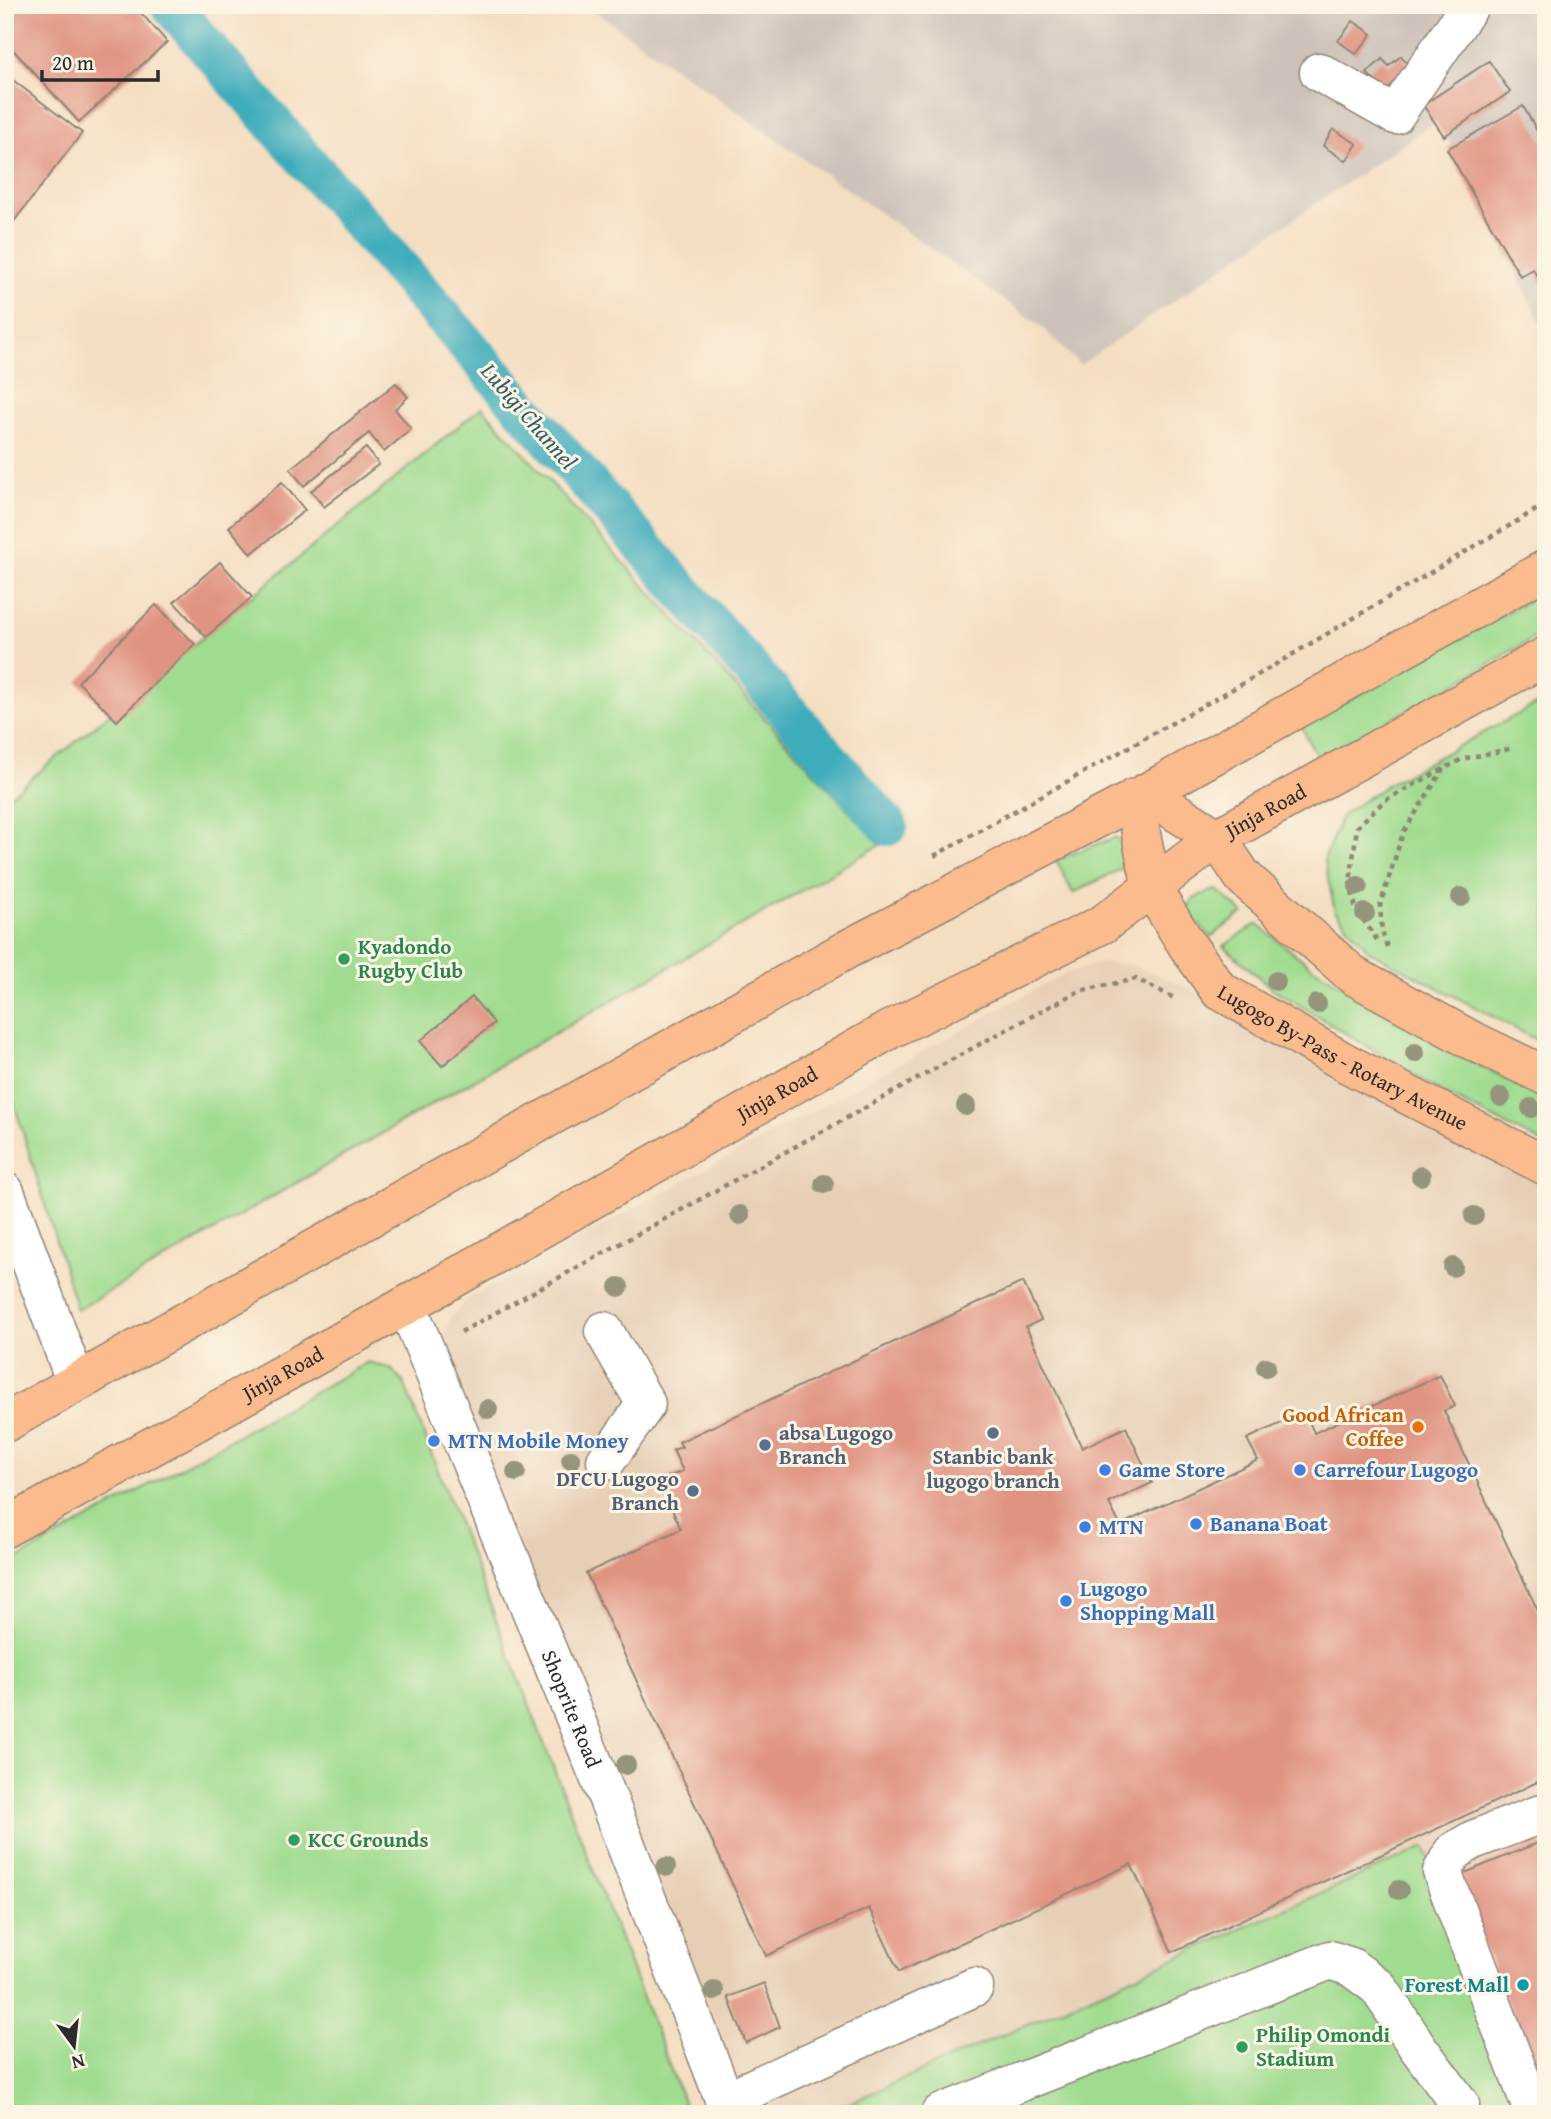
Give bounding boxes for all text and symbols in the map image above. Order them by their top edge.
scale bar [42,38,158,82]
text: 20 m [52,47,94,78]
water label: Lubigi Channel [473,354,585,477]
street label: Jinja Road [1217,775,1312,847]
place label: Kyadondo Rugby Club [358,931,463,986]
marker: Kyadondo Rugby Club [336,951,352,967]
street label: Lugogo By-Pass - Rotary Avenue [1212,976,1474,1138]
street label: Jinja Road [728,1058,824,1130]
street label: Jinja Road [234,1338,330,1410]
place label: Good African Coffee [1282,1399,1405,1454]
place label: absa Lugogo Branch [779,1417,893,1472]
marker: Good African Coffee [1410,1419,1426,1435]
place label: MTN Mobile Money [448,1425,629,1456]
marker: Stanbic bank lugogo branch [985,1425,1001,1441]
marker: MTN Mobile Money [426,1433,442,1449]
marker: absa Lugogo Branch [757,1437,773,1453]
place label: Stanbic bank lugogo branch [926,1441,1060,1496]
place label: Game Store [1119,1454,1225,1485]
place label: Carrefour Lugogo [1314,1454,1478,1485]
marker: Game Store [1097,1462,1113,1478]
marker: Carrefour Lugogo [1292,1462,1308,1478]
place label: DFCU Lugogo Branch [556,1463,680,1518]
marker: DFCU Lugogo Branch [685,1483,701,1499]
place label: Banana Boat [1210,1508,1328,1539]
place label: MTN [1099,1511,1143,1542]
marker: Banana Boat [1188,1516,1204,1532]
marker: MTN [1077,1519,1093,1535]
place label: Lugogo Shopping Mall [1080,1573,1215,1628]
marker: Lugogo Shopping Mall [1058,1593,1074,1609]
street label: Shoprite Road [534,1645,610,1773]
place label: KCC Grounds [308,1824,428,1855]
marker: KCC Grounds [286,1832,302,1848]
place label: Forest Mall [1405,1969,1509,2000]
marker: Forest Mall [1515,1977,1531,1993]
north arrow [38,2010,108,2080]
place label: Philip Omondi Stadium [1256,2019,1391,2074]
marker: Philip Omondi Stadium [1234,2039,1250,2055]
text: N [68,2047,88,2078]

